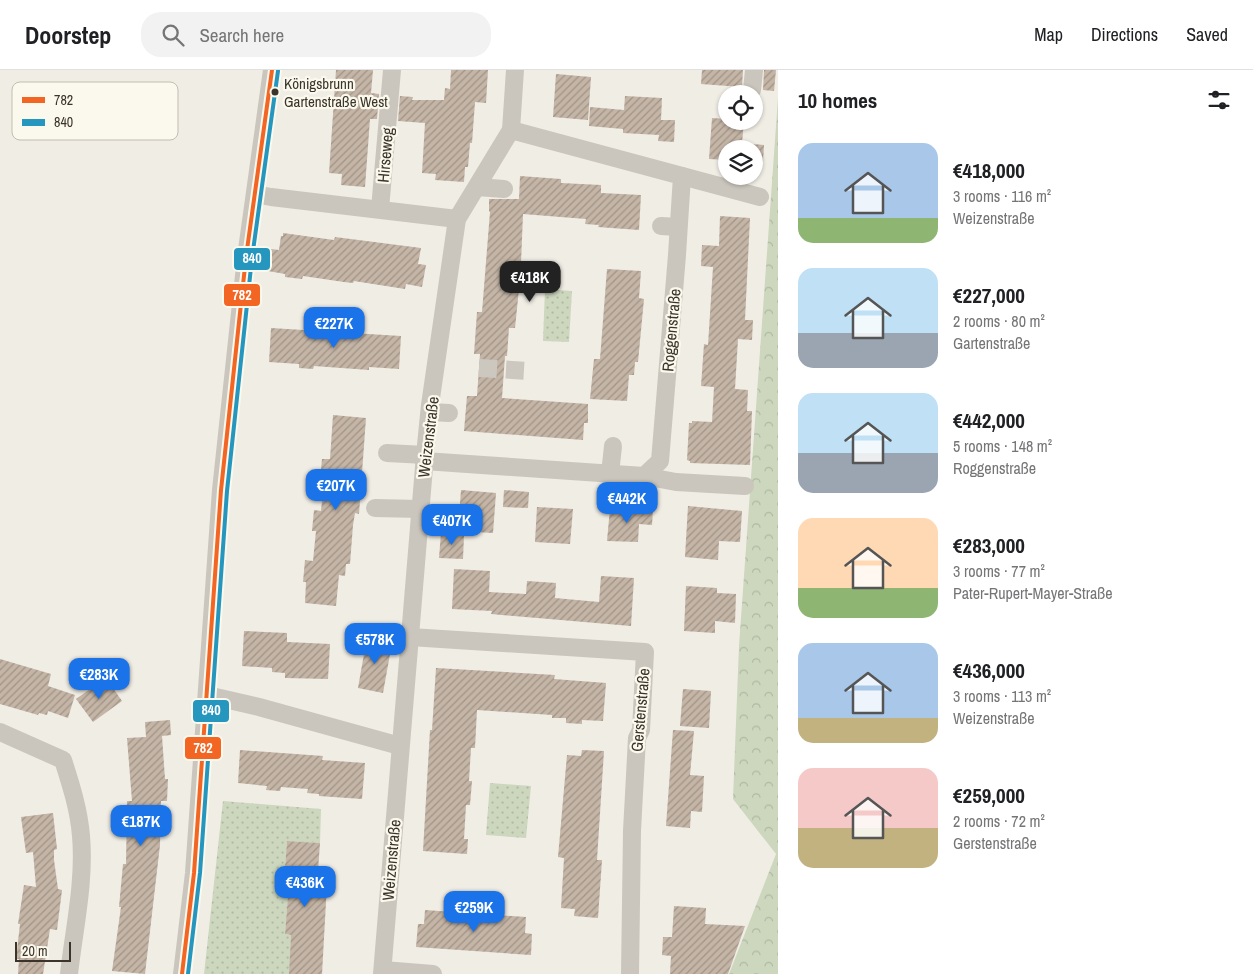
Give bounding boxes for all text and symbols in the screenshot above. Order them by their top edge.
search box [141,12,491,57]
text: Doorstep [25,19,111,51]
icon: search [159,21,187,49]
text: Search here [199,22,284,48]
text: Map [1034,22,1063,47]
text: Directions [1091,22,1158,47]
text: Saved [1186,22,1228,47]
place label: Königsbrunn Gartenstraße West [284,73,388,112]
legend [12,82,178,140]
map controls [718,85,763,185]
button: locate [718,85,763,130]
text: 10 homes [798,86,877,115]
icon: filters [1205,86,1233,114]
marker: Königsbrunn Gartenstraße West [270,87,280,97]
text: 782 [54,91,73,109]
text: 840 [54,113,73,131]
street label: Hirseweg [372,126,398,184]
button: layers [718,140,763,185]
text: €418,000 [953,156,1025,185]
icon: home [838,163,898,223]
text: 3 rooms · 116 m² [953,185,1051,207]
text: Weizenstraße [953,207,1034,229]
line badge: 840 [233,247,271,271]
text: 840 [242,249,262,267]
pin: €418K [495,260,565,303]
text: €418K [511,266,549,288]
text: €227,000 [953,281,1025,310]
line badge: 782 [223,283,261,307]
text: 782 [232,286,252,304]
street label: Roggenstraße [656,288,686,372]
icon: home [838,288,898,348]
pin: €227K [299,306,369,349]
text: 2 rooms · 80 m² [953,310,1045,332]
text: €227K [315,312,353,334]
text: Gartenstraße [953,332,1030,354]
street label: Weizenstraße [412,395,444,479]
text: €442,000 [953,406,1025,435]
icon: home [838,413,898,473]
text: 5 rooms · 148 m² [953,435,1052,457]
text: Roggenstraße [953,457,1036,479]
pin: €207K [301,468,371,511]
text: €207K [317,474,355,496]
pin: €442K [592,482,662,524]
text: €442K [608,487,646,509]
pin: €407K [417,504,487,546]
text: €407K [433,509,471,531]
text: €283,000 [953,531,1025,560]
icon: home [838,538,898,598]
text: 3 rooms · 77 m² [953,560,1045,582]
text: Pater-Rupert-Mayer-Straße [953,582,1113,604]
pin: €578K [340,622,410,665]
text: €578K [356,628,394,650]
text: €436,000 [953,656,1025,685]
pin: €283K [64,658,134,700]
text: €283K [80,663,118,685]
icon: home [838,663,898,723]
street label: Gerstenstraße [625,667,655,753]
text: 3 rooms · 113 m² [953,685,1051,707]
line badge: 840 [192,699,230,723]
text: 840 [201,701,221,719]
text: Weizenstraße [953,707,1034,729]
line badge: 782 [184,736,222,760]
text: 782 [193,739,213,757]
text: €259,000 [953,781,1025,810]
icon: home [838,788,898,848]
pin: €187K [106,804,176,847]
text: €187K [122,810,160,832]
text: 2 rooms · 72 m² [953,810,1045,832]
street label: Weizenstraße [376,818,406,902]
text: Gerstenstraße [953,832,1037,854]
pin: €436K [270,866,340,908]
text: €436K [286,871,324,893]
pin: €259K [439,890,509,933]
text: €259K [455,896,493,918]
scale bar [15,939,71,962]
text: 20 m [22,942,48,960]

